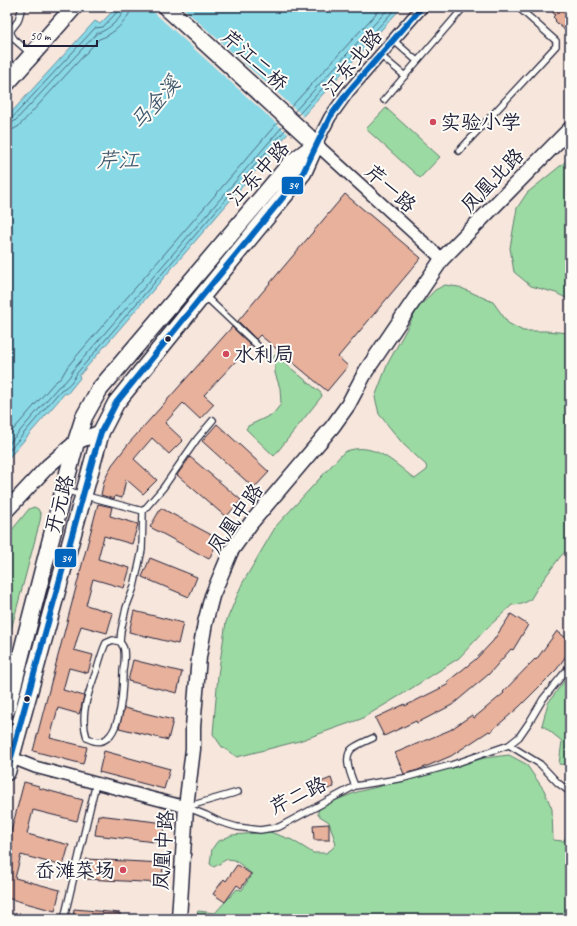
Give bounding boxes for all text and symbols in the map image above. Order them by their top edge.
scale bar [24,22,97,48]
street label: 江东北路 [317,23,388,101]
street label: 芹江二桥 [217,24,293,96]
text: 50 m [30,28,52,44]
water label: 马金溪 [125,70,186,135]
place label: 实验小学 [441,110,521,135]
marker: 实验小学 [428,117,438,127]
street label: 江东中路 [222,135,295,211]
street label: 凤凰北路 [456,142,530,218]
water label: 芹江 [97,147,140,173]
street label: 芹一路 [360,159,422,218]
line badge: 34 [281,176,304,195]
text: 34 [288,178,300,192]
unlabelled marker [163,334,173,344]
place label: 水利局 [234,342,294,367]
marker: 水利局 [221,349,231,359]
street label: 开元路 [40,471,80,536]
street label: 凤凰中路 [202,478,269,558]
line badge: 34 [54,548,77,568]
text: 34 [61,551,73,565]
unlabelled marker [22,694,32,704]
street label: 芹二路 [266,771,332,820]
street label: 凤凰中路 [148,808,179,891]
place label: 岙滩菜场 [35,858,115,883]
marker: 岙滩菜场 [118,865,128,875]

